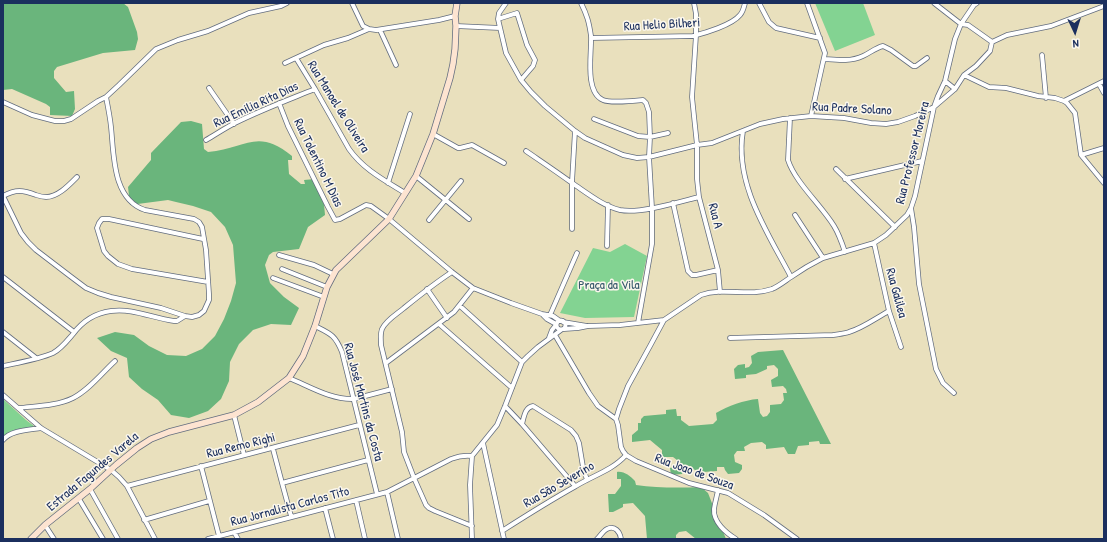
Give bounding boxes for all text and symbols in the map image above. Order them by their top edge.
north arrow [1055,12,1095,52]
street label: Rua Helio Bilheri [623,15,701,35]
text: N [1072,37,1079,51]
street label: Rua Manoel de Oliveira [304,58,372,156]
street label: Rua Emilia Rita Dias [211,79,301,131]
street label: Rua Padre Solano [812,99,892,119]
street label: Rua Professor Moreira [893,100,933,206]
street label: Rua Tolentino M Dias [290,116,346,210]
street label: Rua A [704,202,726,230]
street label: Rua Galilea [882,267,910,319]
park label: Praça da Vila [578,278,640,294]
street label: Rua José Martins da Costa [340,341,386,463]
street label: Estrada Fagundes Varela [44,429,142,515]
street label: Rua Remo Righi [205,430,277,462]
street label: Rua Joao de Souza [652,451,736,493]
street label: Rua São Severino [521,458,597,512]
street label: Rua Jornalista Carlos Tito [229,484,351,530]

